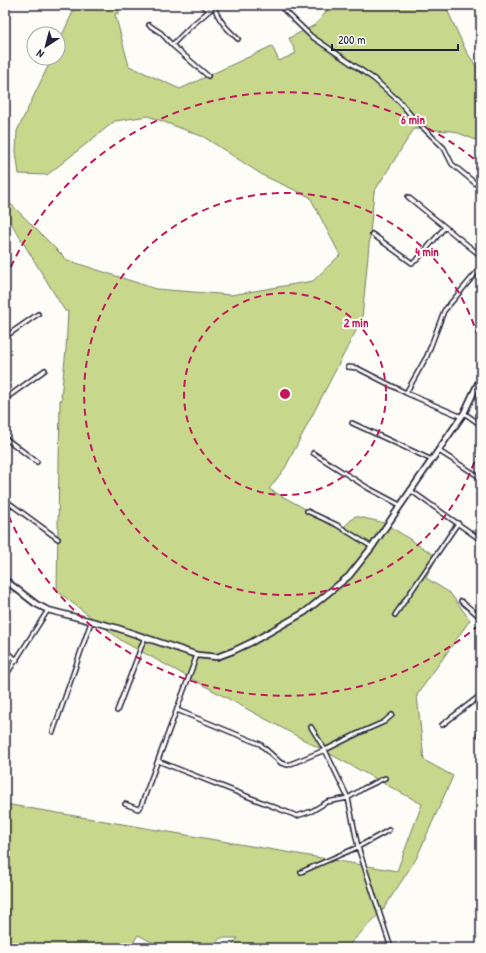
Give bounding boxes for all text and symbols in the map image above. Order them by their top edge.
north arrow [26,26,66,66]
scale bar [332,26,458,52]
text: 200 m [338,31,365,48]
text: N [34,47,47,61]
text: 6 min [401,111,425,128]
text: 4 min [415,243,439,260]
text: 2 min [344,314,369,331]
centre of rings [278,387,292,401]

